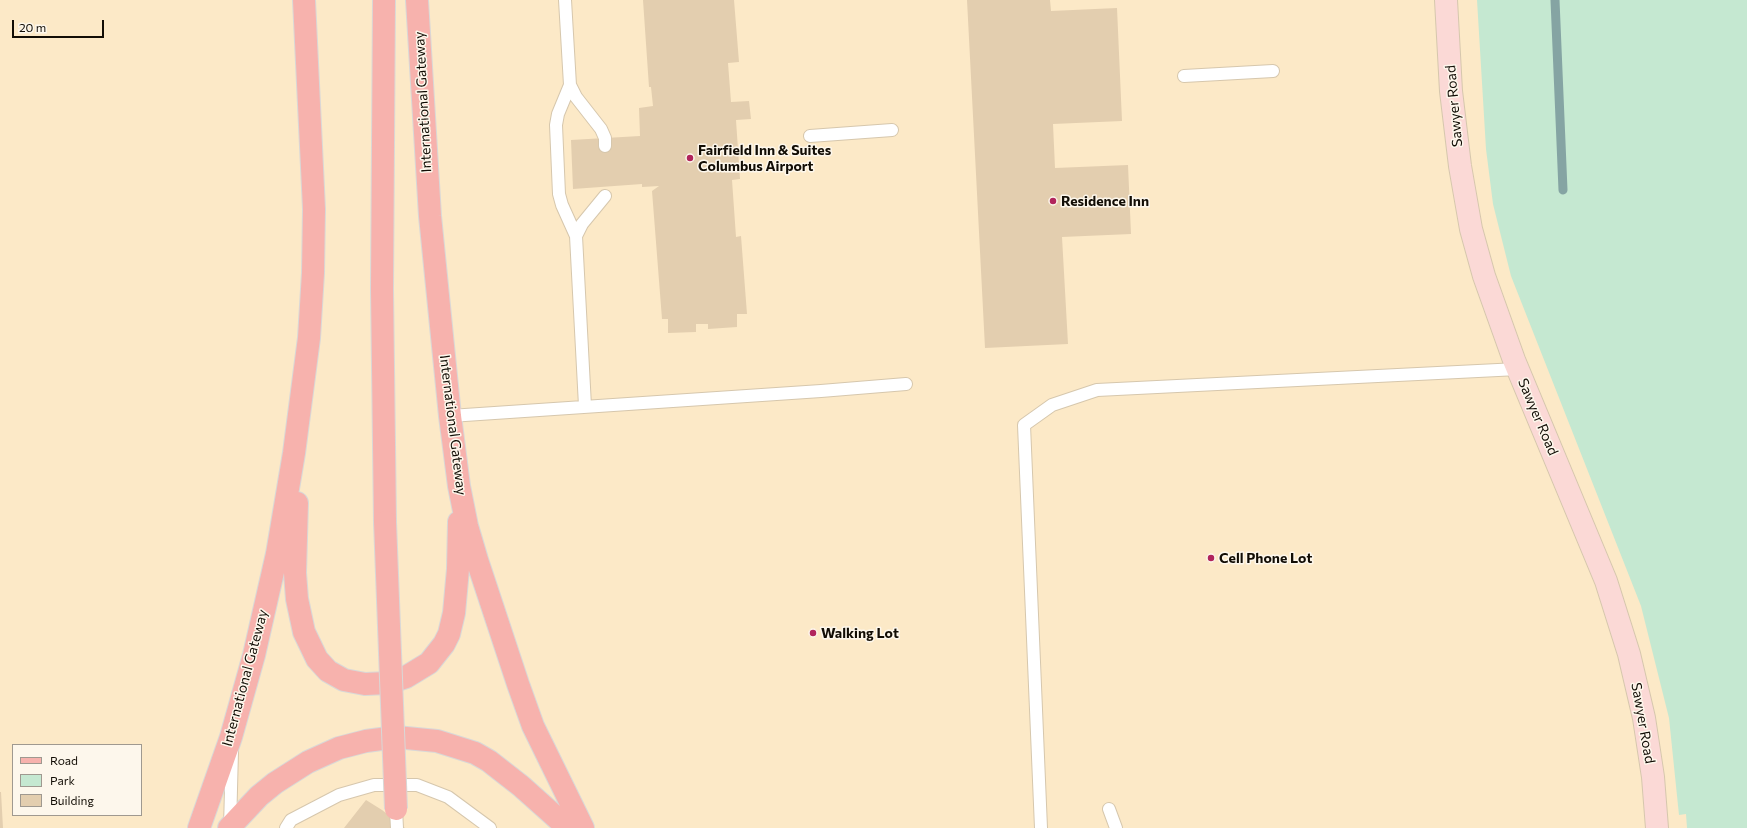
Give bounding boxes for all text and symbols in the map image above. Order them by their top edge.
scale bar [14,12,106,38]
text: 20 m [19,20,46,34]
street label: International Gateway [411,31,435,173]
street label: Sawyer Road [1442,64,1466,148]
place label: Fairfield Inn & Suites Columbus Airport [698,142,831,174]
marker: Fairfield Inn & Suites Columbus Airport [685,153,695,163]
place label: Residence Inn [1061,193,1149,209]
marker: Residence Inn [1048,196,1058,206]
street label: International Gateway [436,354,470,496]
street label: Sawyer Road [1514,376,1562,458]
place label: Cell Phone Lot [1219,550,1312,566]
marker: Cell Phone Lot [1206,553,1216,563]
street label: International Gateway [219,608,271,748]
place label: Walking Lot [821,625,899,641]
marker: Walking Lot [808,628,818,638]
street label: Sawyer Road [1628,681,1658,765]
legend [12,744,142,816]
text: Road [50,753,78,767]
text: Park [50,773,75,787]
text: Building [50,793,94,807]

